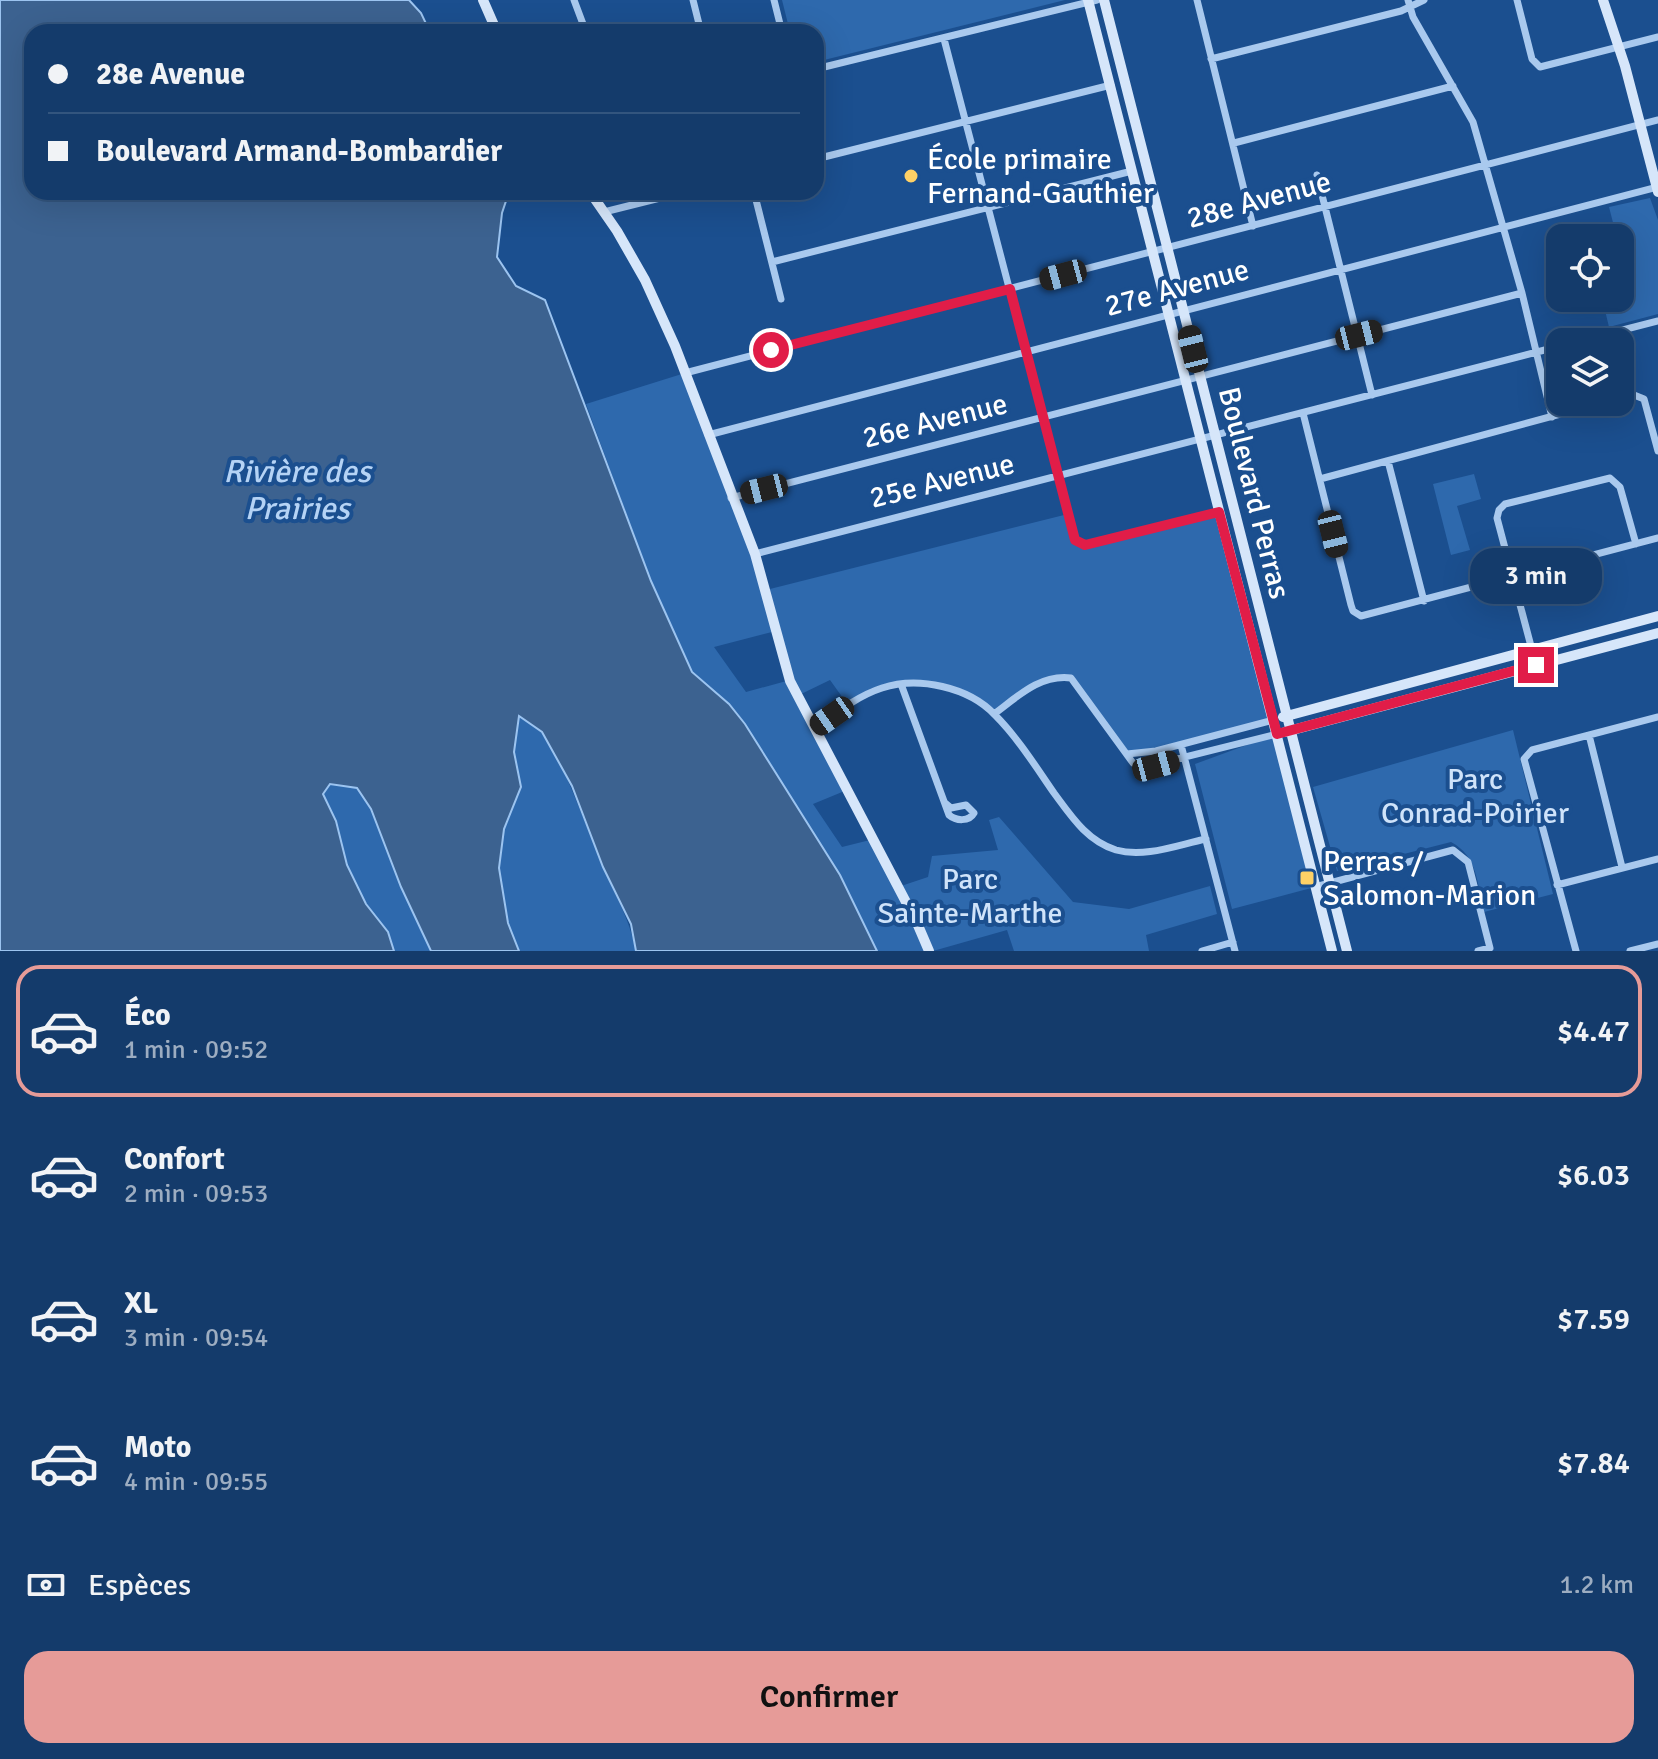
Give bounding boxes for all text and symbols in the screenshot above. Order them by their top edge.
text: 28e Avenue [96,56,245,93]
text: Boulevard Armand-Bombardier [96,133,502,170]
place label: École primaire Fernand-Gauthier [927,141,1154,212]
street label: 28e Avenue [1183,163,1335,237]
marker: École primaire Fernand-Gauthier [902,167,920,185]
map controls [1546,224,1634,416]
button: locate [1546,224,1634,312]
street label: 27e Avenue [1101,251,1253,325]
car [1037,257,1089,293]
car [1333,318,1385,352]
car [1176,323,1210,375]
button: layers [1546,328,1634,416]
route start [753,332,789,368]
street label: Boulevard Perras [1210,383,1298,603]
street label: 26e Avenue [859,385,1011,457]
street label: 25e Avenue [866,445,1018,517]
water label: Rivière des Prairies [223,452,374,528]
car [738,472,790,506]
car [1316,508,1350,560]
callout: 3 min [1470,549,1602,605]
text: 3 min [1505,560,1567,592]
route end [1518,647,1554,683]
car [805,692,859,740]
car [1130,748,1182,784]
park label: Parc Conrad-Poirier [1381,761,1569,832]
place label: Perras / Salomon-Marion [1323,843,1536,914]
park label: Parc Sainte-Marthe [877,861,1063,932]
marker: Perras / Salomon-Marion [1298,869,1316,887]
icon: car [28,995,100,1067]
text: Éco [124,997,171,1034]
text: $4.47 [1557,1013,1630,1050]
text: 1 min · 09:52 [124,1034,268,1066]
icon: car [28,1139,100,1211]
text: Confort [124,1141,225,1178]
text: $6.03 [1557,1157,1630,1194]
text: 2 min · 09:53 [124,1178,268,1210]
icon: car [28,1283,100,1355]
text: XL [124,1285,158,1322]
text: $7.59 [1557,1301,1630,1338]
text: 3 min · 09:54 [124,1322,268,1354]
icon: car [28,1427,100,1499]
text: Moto [124,1429,191,1466]
text: $7.84 [1557,1445,1630,1482]
text: 4 min · 09:55 [124,1466,268,1498]
icon: cash [24,1563,68,1607]
text: Espèces [88,1567,191,1604]
text: 1.2 km [1560,1569,1634,1601]
button: Confirmer [24,1651,1634,1743]

